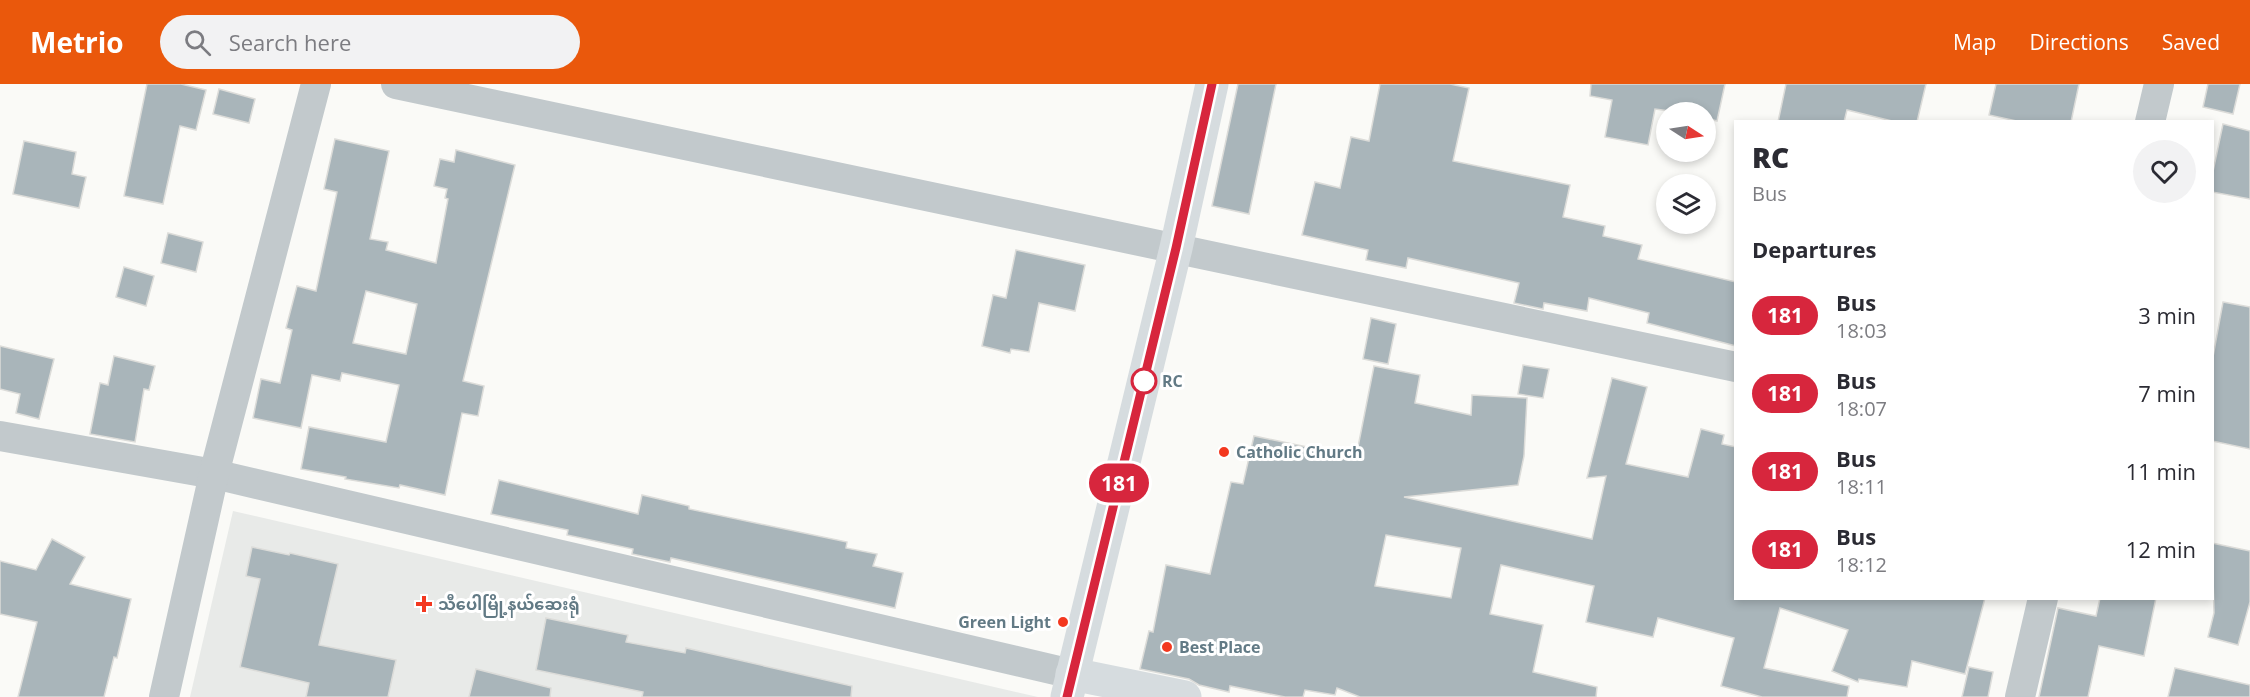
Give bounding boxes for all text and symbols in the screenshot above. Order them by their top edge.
search box [160,15,580,69]
text: Metrio [30,23,124,61]
icon: search [181,26,214,59]
text: Search here [229,27,351,57]
text: Map [1953,28,1996,56]
text: Directions [2029,28,2129,56]
text: Saved [2162,28,2220,56]
north arrow [1656,102,1716,162]
map controls [1656,102,1716,234]
text: RC [1752,138,1789,176]
button: heart [2133,140,2196,203]
button: layers [1656,174,1716,234]
text: Bus [1752,180,1787,207]
text: Departures [1752,234,1876,264]
text: Bus [1836,287,1876,317]
text: 3 min [2138,300,2196,330]
text: 181 [1767,301,1803,329]
text: 18:03 [1836,317,1887,344]
text: Bus [1836,365,1876,395]
marker: RC [1131,368,1157,394]
place label: RC [1162,370,1183,392]
text: 7 min [2138,378,2196,408]
text: 181 [1767,379,1803,407]
text: 18:07 [1836,395,1887,422]
place label: Catholic Church [1236,441,1363,463]
text: Bus [1836,443,1876,473]
marker: Catholic Church [1217,445,1231,459]
text: 11 min [2126,456,2196,486]
text: 181 [1767,457,1803,485]
line badge: 181 [1084,464,1154,502]
text: 181 [1101,469,1137,497]
text: 18:11 [1836,473,1887,500]
text: Bus [1836,521,1876,551]
text: 12 min [2126,534,2196,564]
text: 181 [1767,535,1803,563]
text: 18:12 [1836,551,1887,578]
place label: သီပေါမြို့နယ်ဆေးရုံ [438,593,580,618]
marker: သီပေါမြို့နယ်ဆေးရုံ [415,595,433,613]
place label: Green Light [958,611,1051,633]
marker: Green Light [1056,615,1070,629]
place label: Best Place [1179,636,1261,658]
marker: Best Place [1160,640,1174,654]

